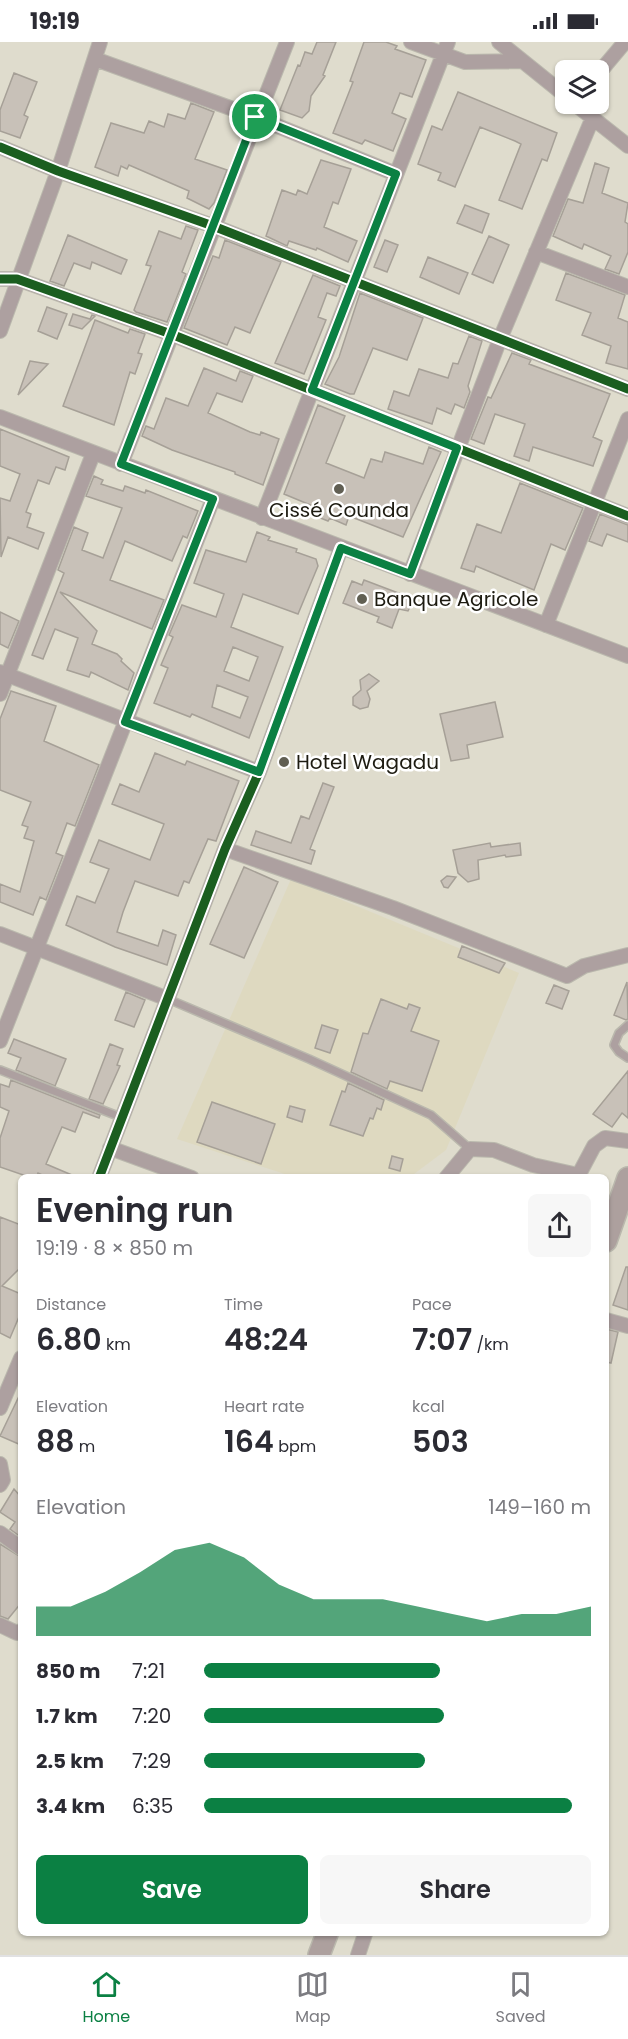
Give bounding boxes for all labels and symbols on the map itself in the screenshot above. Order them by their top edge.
pin [229,91,280,142]
marker: Cissé Counda [332,482,346,496]
place label: Cissé Counda [269,496,409,524]
place label: Banque Agricole [374,585,538,613]
marker: Banque Agricole [355,592,369,606]
place label: Hotel Wagadu [296,748,439,776]
marker: Hotel Wagadu [277,755,291,769]

